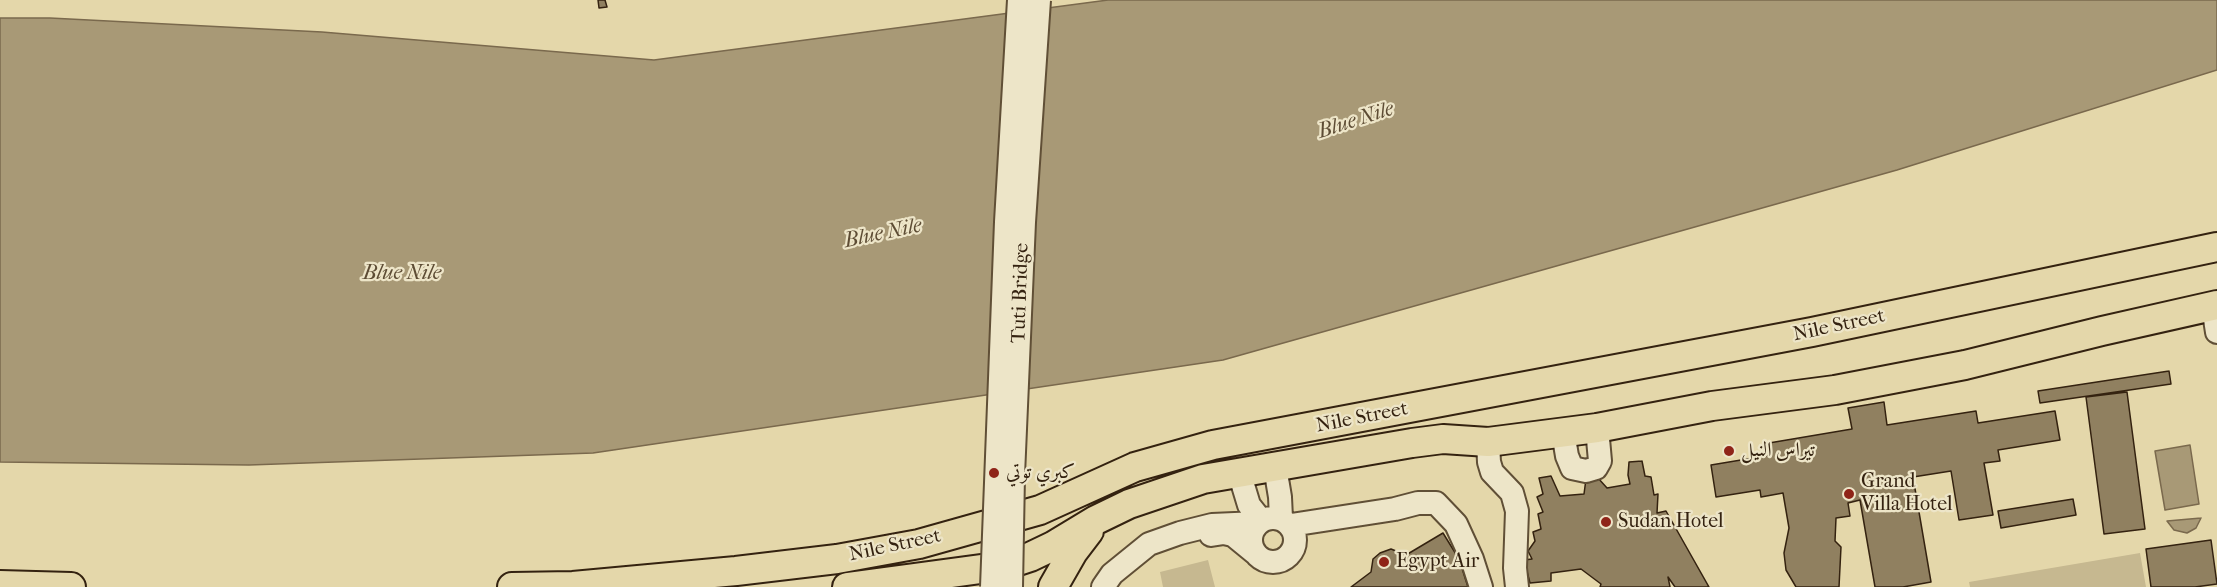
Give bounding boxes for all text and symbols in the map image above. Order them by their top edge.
water label: Blue Nile [1315,97,1397,145]
water label: Blue Nile [842,214,924,254]
street label: Tuti Bridge [1007,242,1035,344]
water label: Blue Nile [363,261,441,287]
street label: Nile Street [1791,305,1887,347]
street label: Nile Street [1314,397,1410,439]
place label: تيراس النيل [1741,439,1815,463]
marker: تيراس النيل [1722,444,1736,458]
place label: كبري توتي [1006,461,1075,485]
marker: كبري توتي [987,466,1001,480]
place label: Grand Villa Hotel [1861,470,1953,517]
marker: Grand Villa Hotel [1842,487,1856,501]
place label: Sudan Hotel [1618,510,1724,534]
marker: Sudan Hotel [1599,515,1613,529]
street label: Nile Street [847,525,943,567]
place label: Egypt Air [1396,550,1479,574]
marker: Egypt Air [1377,555,1391,569]

